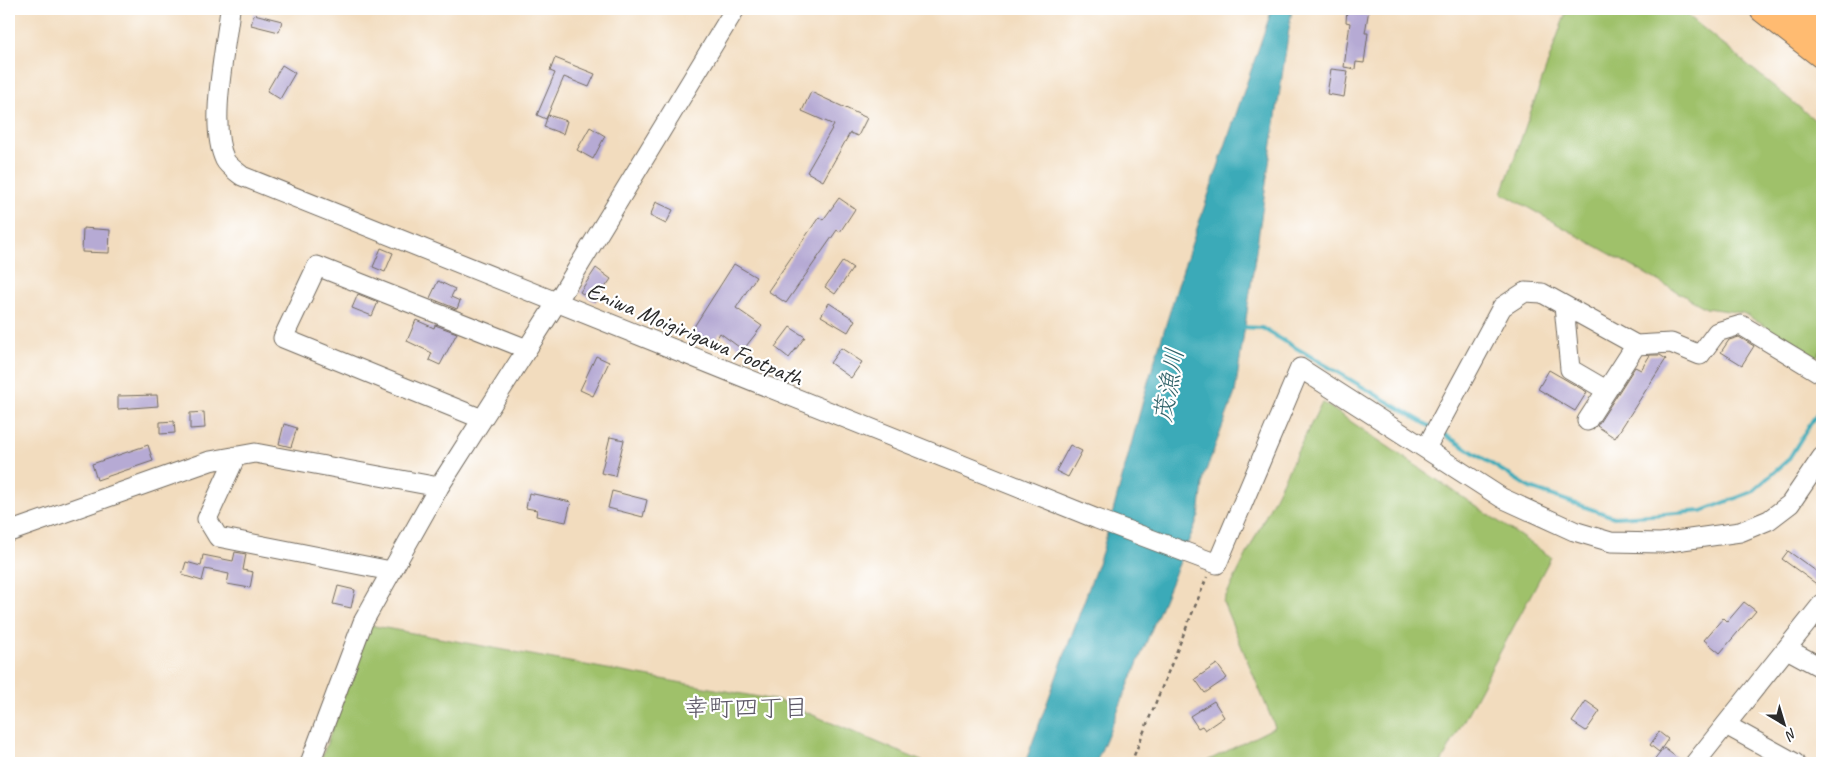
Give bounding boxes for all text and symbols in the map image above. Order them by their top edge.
street label: Eniwa Moigirigawa Footpath [582,275,809,394]
water label: 茂漁川 [1147,345,1191,425]
district label: 幸町四丁目 [683,692,809,724]
north arrow [1758,700,1808,750]
text: N [1781,724,1800,745]

